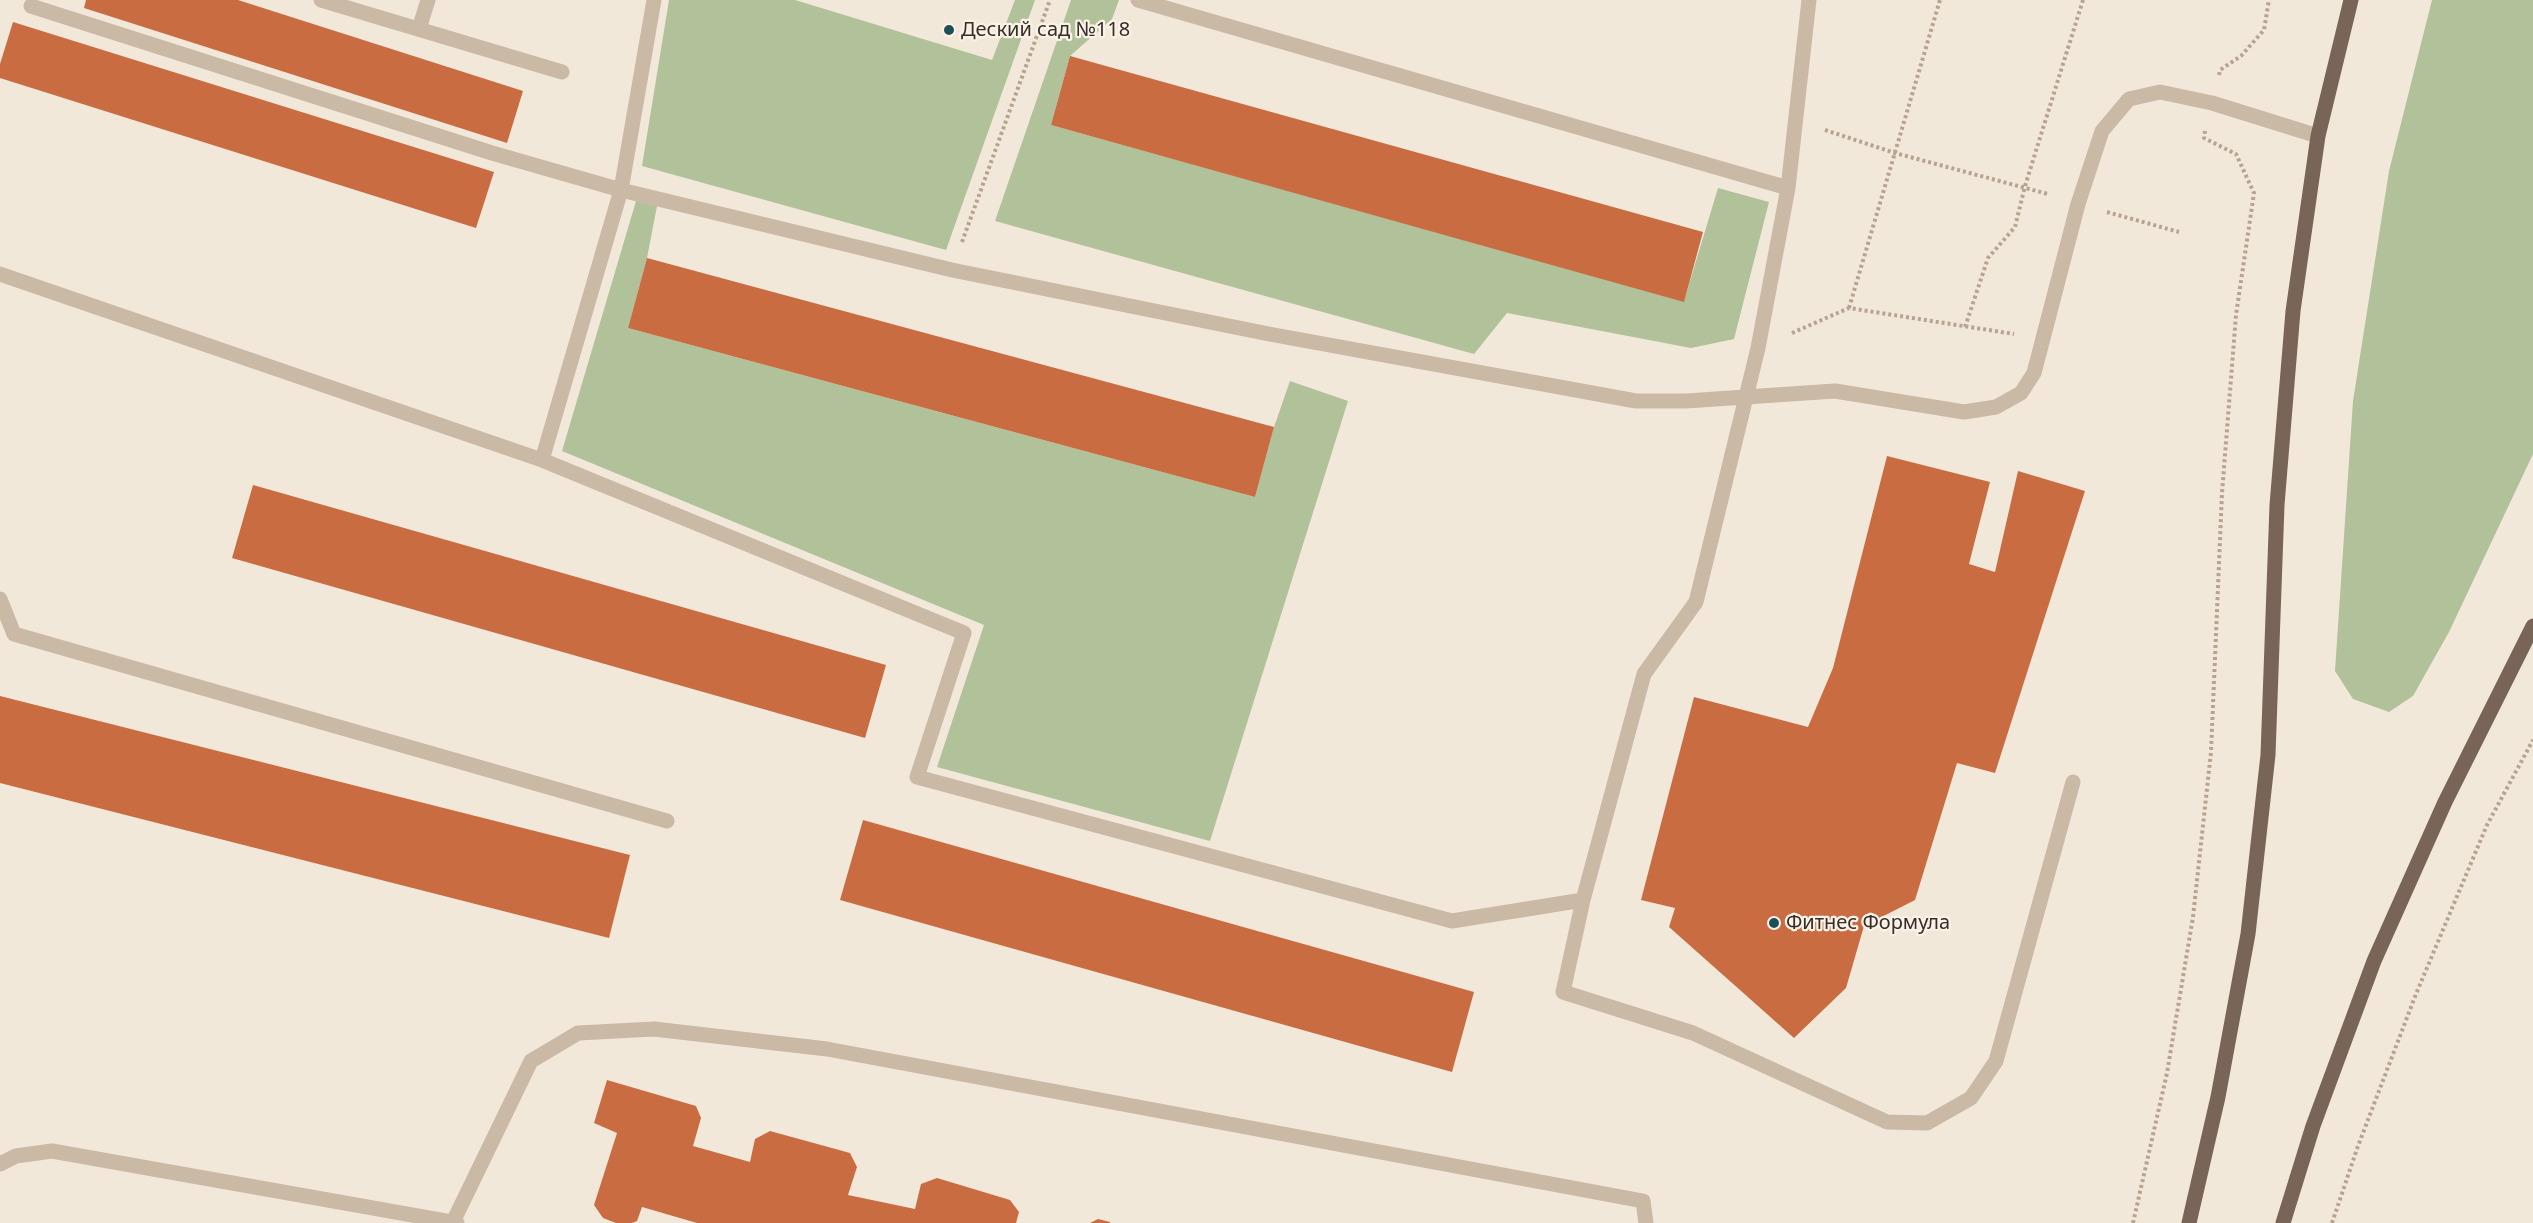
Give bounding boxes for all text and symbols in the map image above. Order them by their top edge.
place label: Деский сад №118 [961,18,1130,42]
marker: Деский сад №118 [942,23,956,37]
place label: Фитнес Формула [1786,911,1950,935]
marker: Фитнес Формула [1767,916,1781,930]

